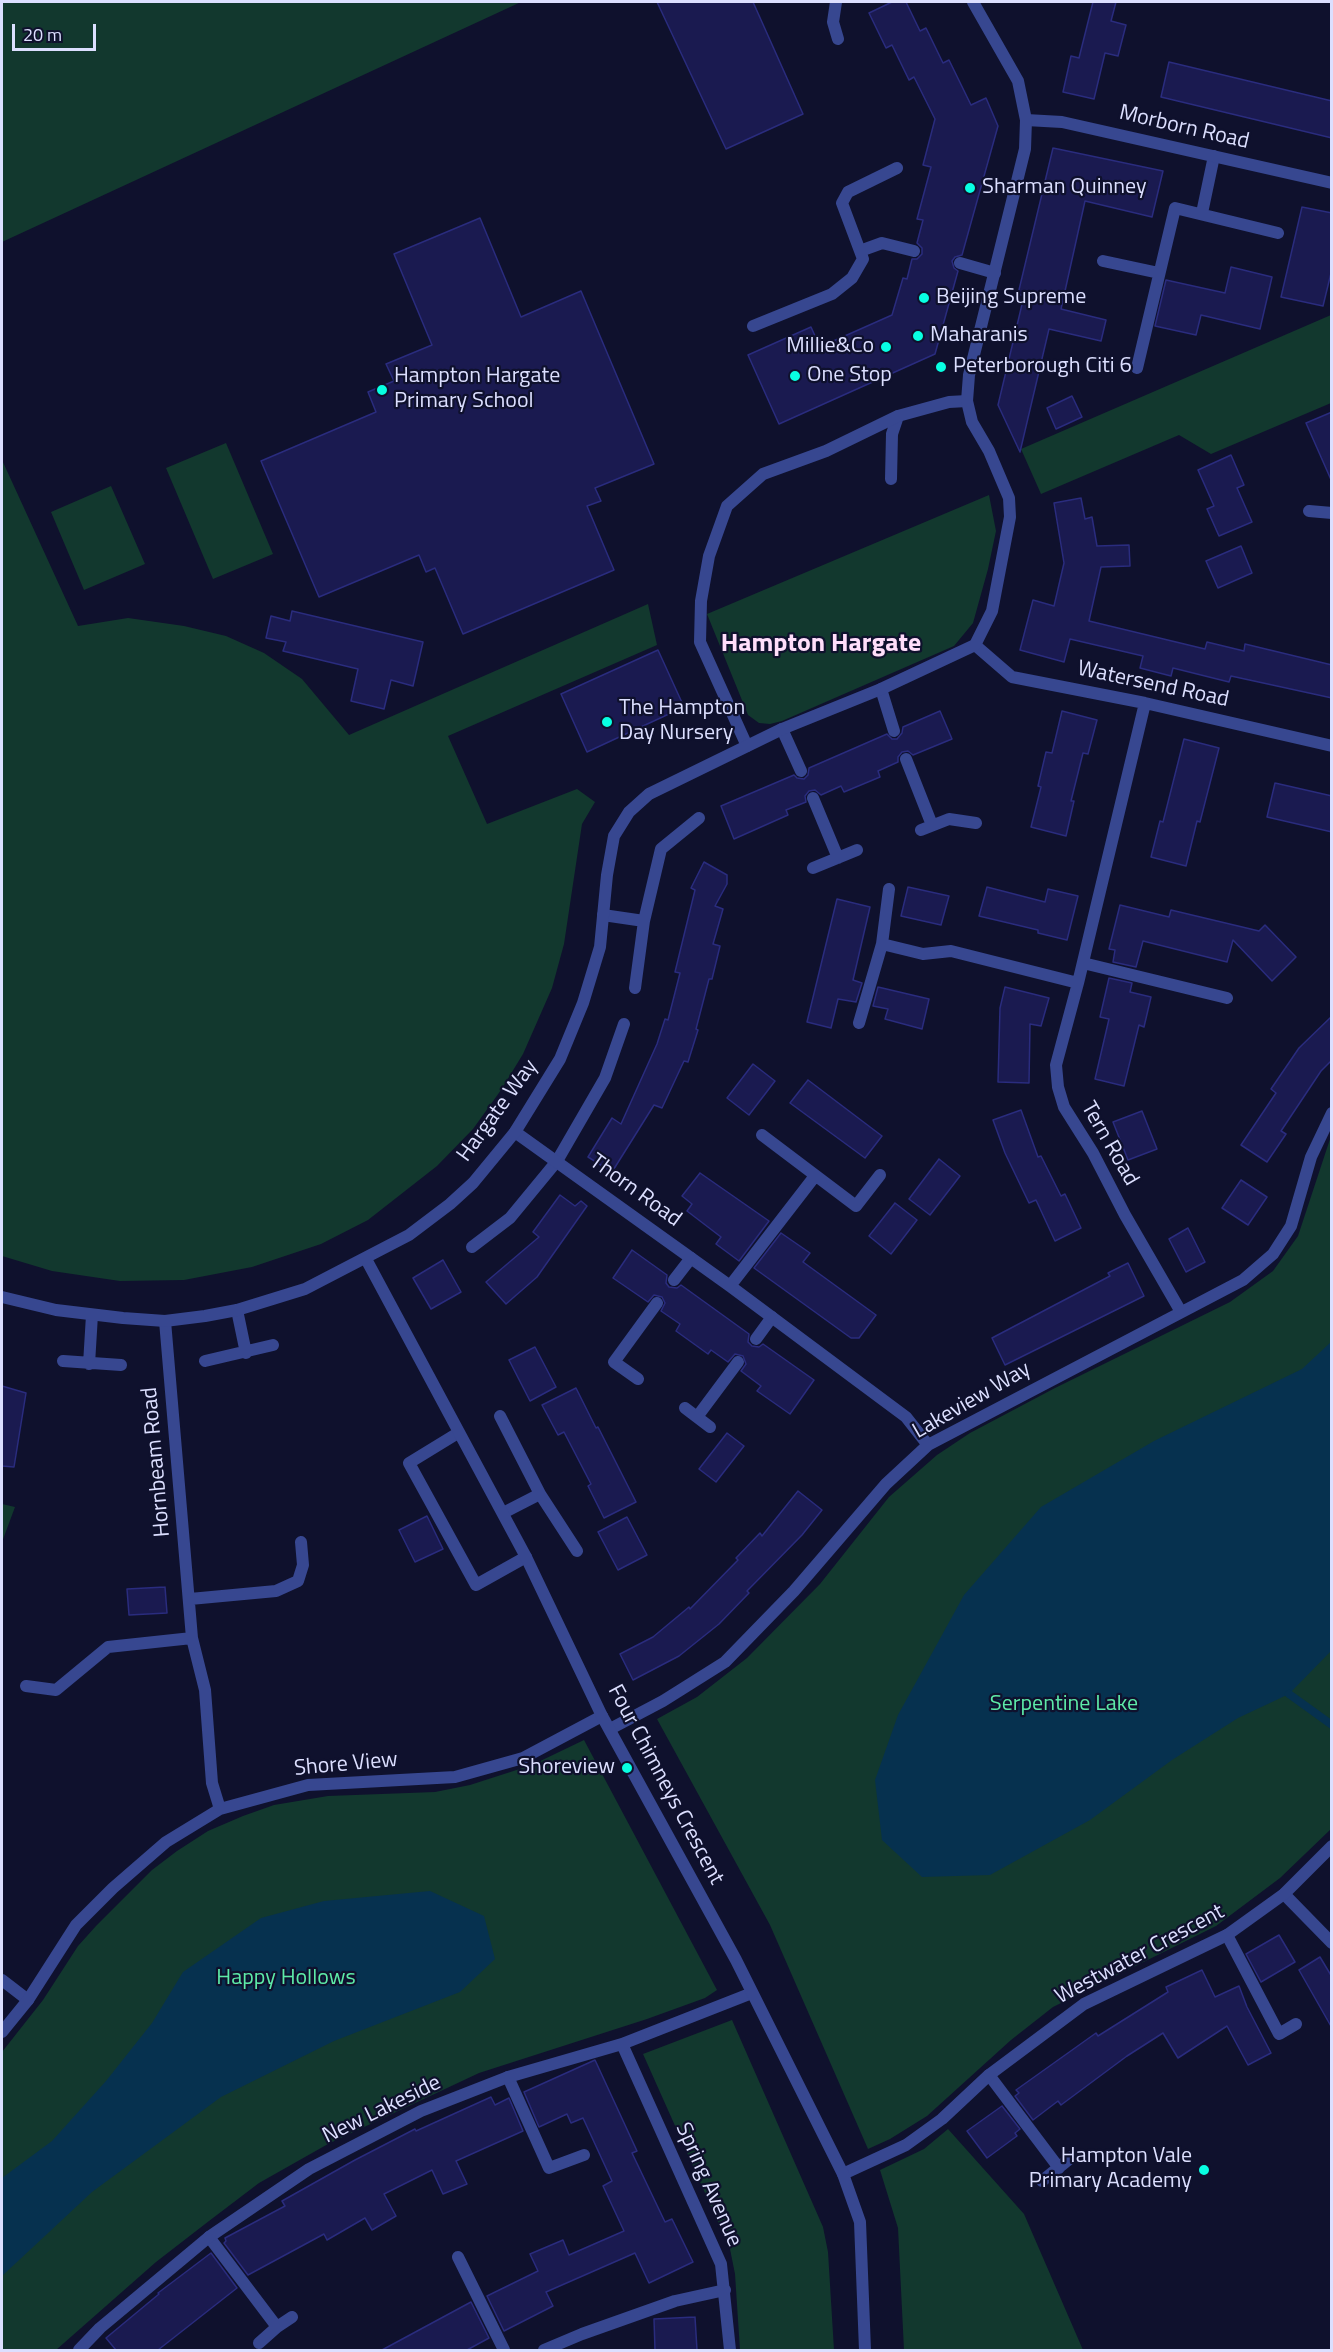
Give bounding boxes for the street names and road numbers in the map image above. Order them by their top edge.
street label: Morborn Road [1116,100,1252,156]
street label: Watersend Road [1075,656,1231,714]
street label: Hargate Way [452,1055,544,1167]
street label: Tern Road [1074,1097,1144,1191]
street label: Thorn Road [584,1149,686,1233]
street label: Lakeview Way [908,1357,1036,1445]
street label: Hornbeam Road [137,1386,177,1538]
street label: Four Chimneys Crescent [601,1680,729,1890]
street label: Shore View [293,1747,399,1783]
street label: Westwater Crescent [1051,1899,1229,2011]
street label: New Lakeside [319,2070,445,2150]
street label: Spring Avenue [669,2119,747,2251]

